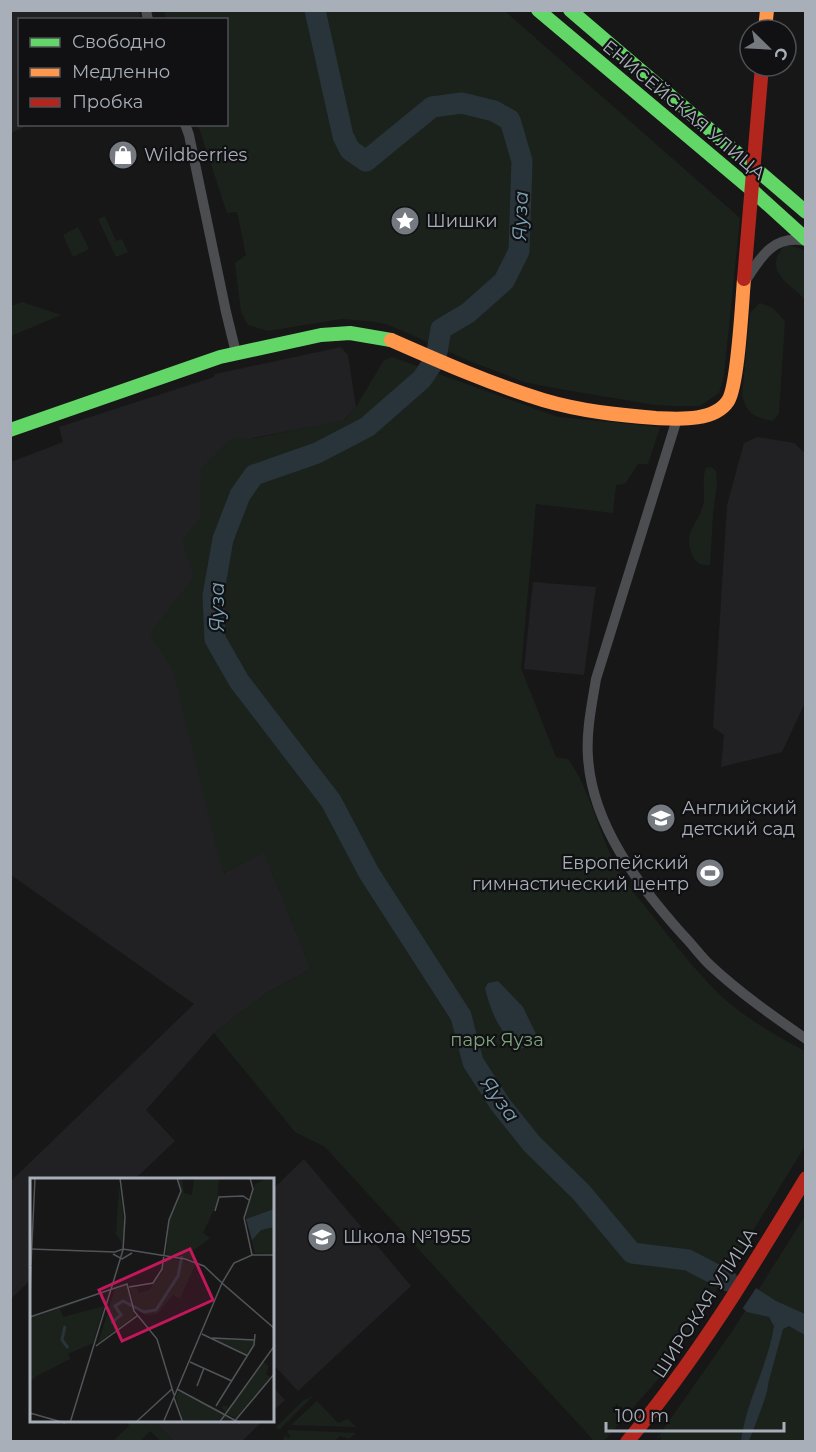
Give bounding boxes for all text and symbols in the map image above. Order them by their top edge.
legend [18,18,228,126]
north arrow [738,18,798,78]
text: Свободно [72,31,166,53]
street label: ЕНИСЕЙСКАЯ УЛИЦА [598,35,770,185]
text: С [770,45,792,63]
text: Медленно [72,61,170,83]
text: Пробка [72,91,143,113]
shop icon: Wildberries [107,139,139,171]
place label: Wildberries [144,144,248,166]
water label: Яуза [507,191,533,241]
place icon: Шишки [389,205,421,237]
place label: Шишки [426,210,498,232]
water label: Яуза [205,582,229,632]
place label: Английский детский сад [682,797,797,840]
school or university icon: Английский детский сад [645,802,677,834]
place label: Европейский гимнастический центр [472,852,689,895]
sports icon: Европейский гимнастический центр [694,857,726,889]
park label: парк Яуза [450,1029,544,1051]
water label: Яуза [476,1072,524,1126]
inset map [30,1178,274,1422]
school or university icon: Школа №1955 [306,1221,338,1253]
street label: ШИРОКАЯ УЛИЦА [648,1223,762,1382]
place label: Школа №1955 [343,1226,471,1248]
scale bar [606,1395,784,1433]
text: 100 m [615,1405,669,1427]

